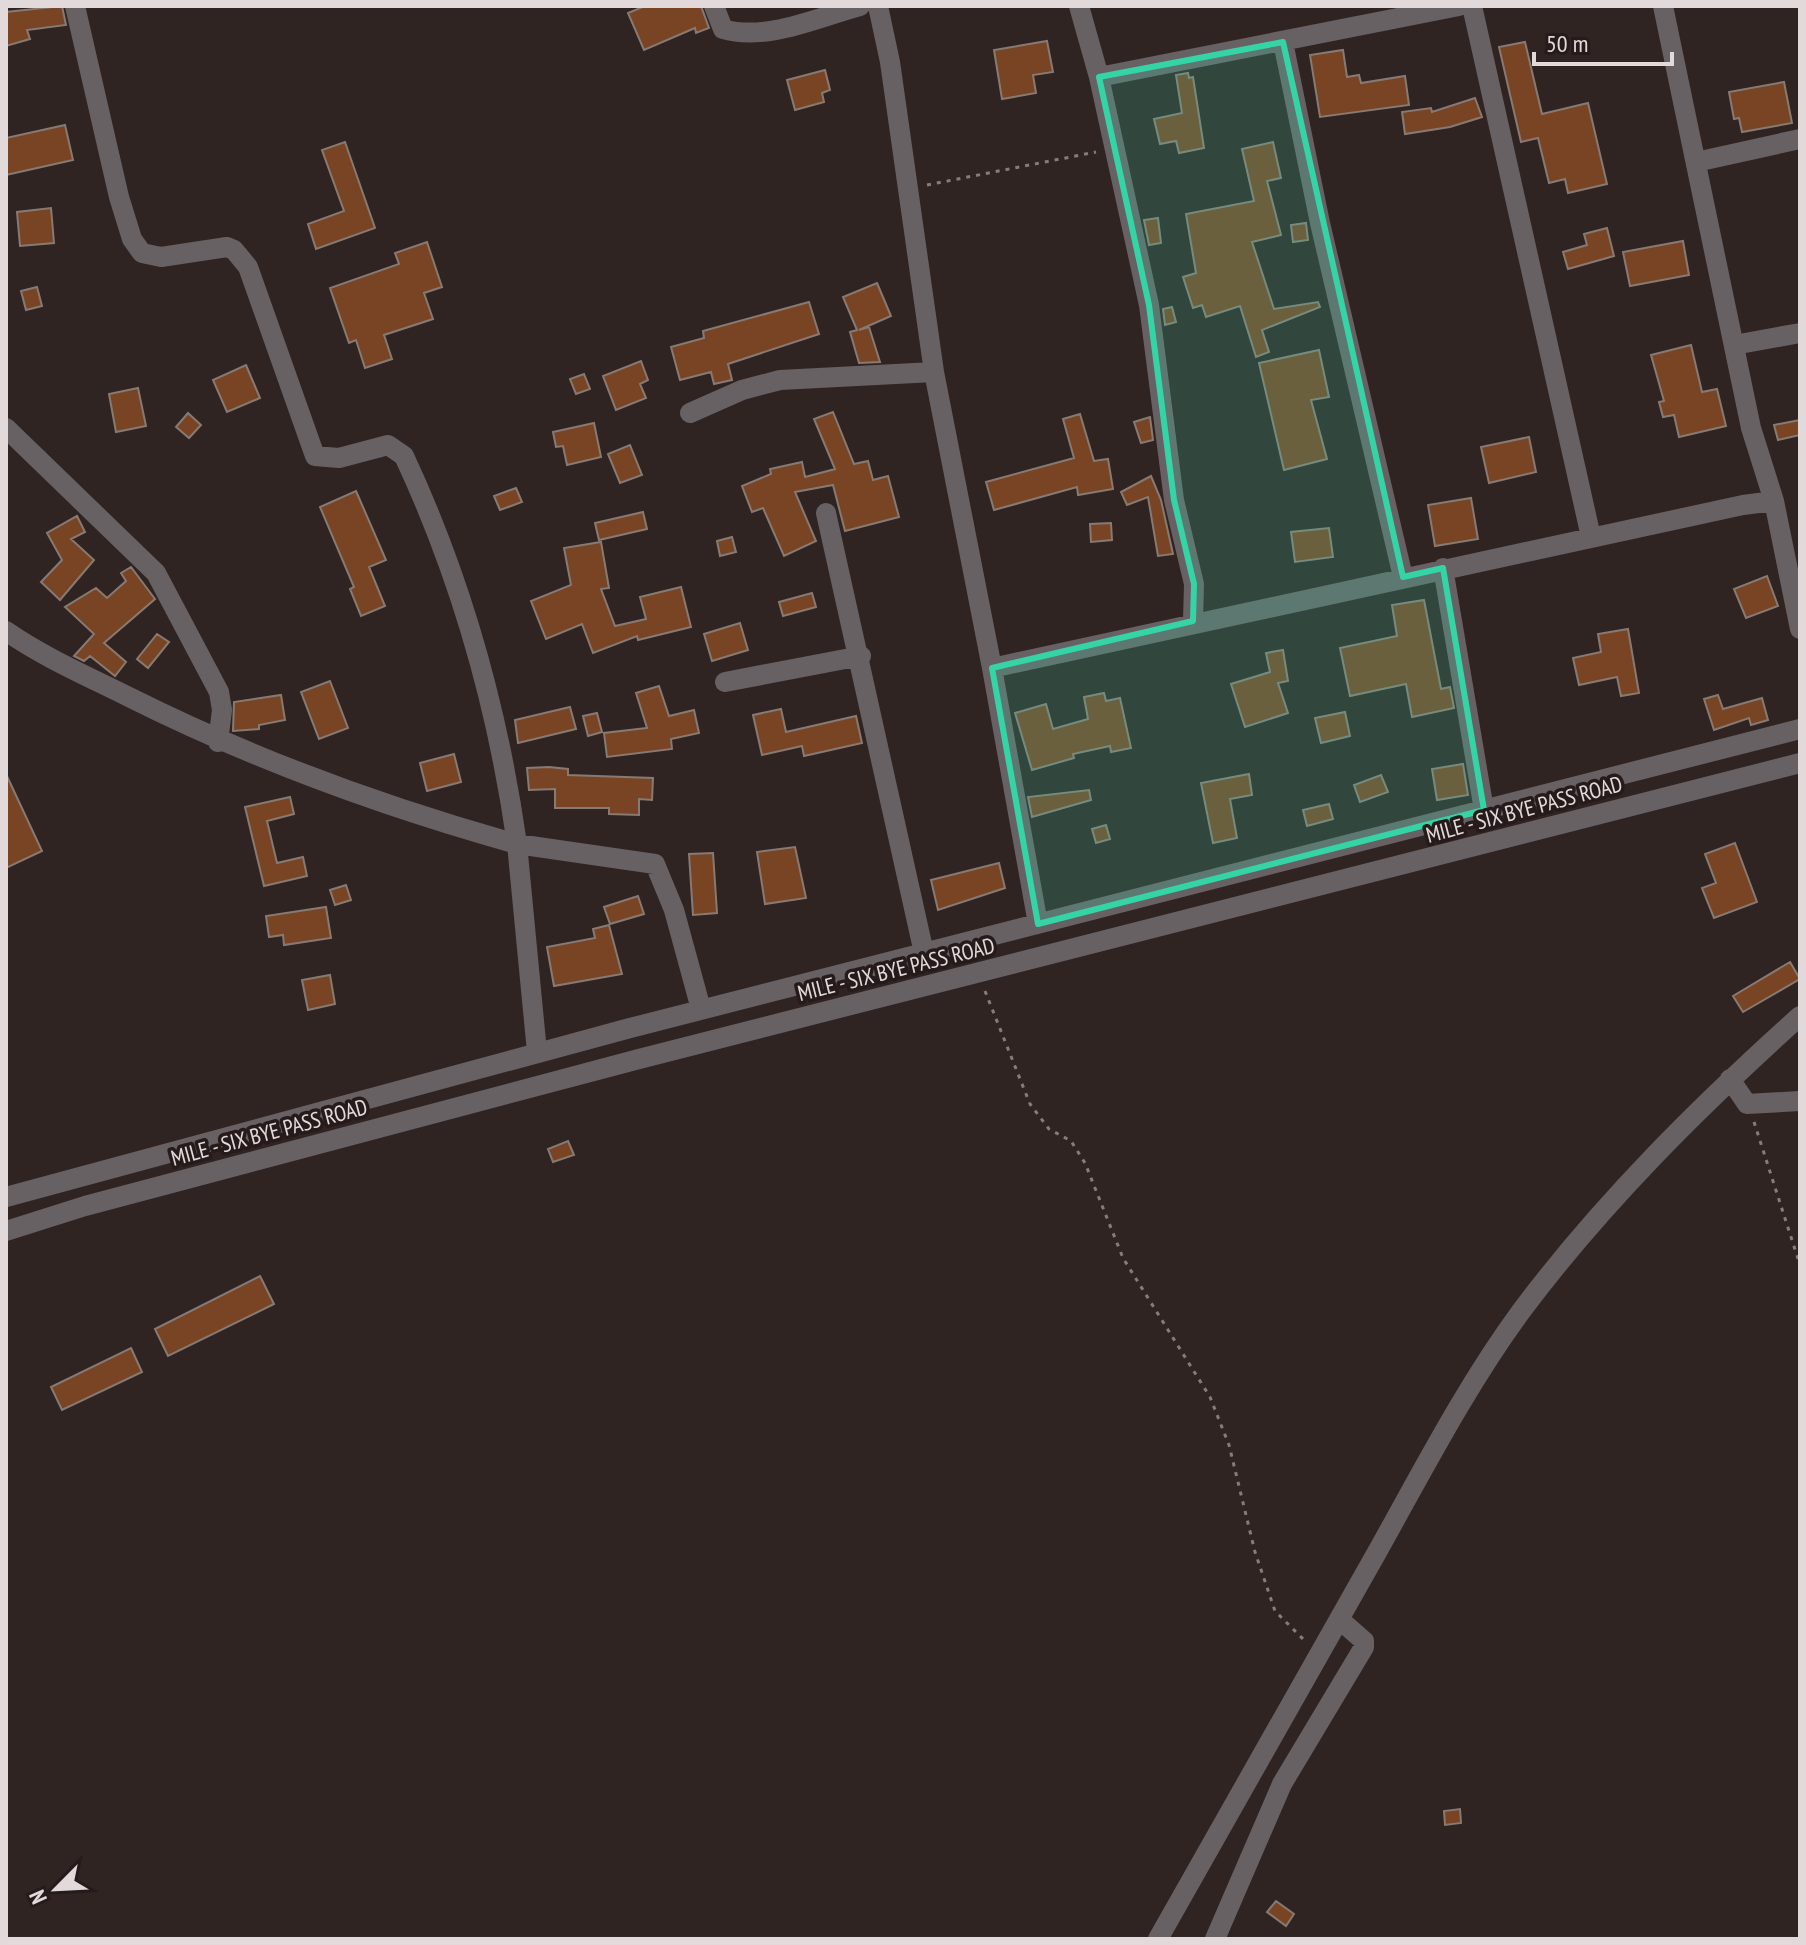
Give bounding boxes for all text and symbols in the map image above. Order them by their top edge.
scale bar [1534,16,1672,66]
text: 50 m [1546,28,1588,59]
street label: MILE - SIX BYE PASS ROAD [1423,769,1625,849]
street label: MILE - SIX BYE PASS ROAD [795,931,997,1007]
street label: MILE - SIX BYE PASS ROAD [168,1092,370,1172]
north arrow [16,1849,96,1929]
text: N [23,1886,53,1908]

